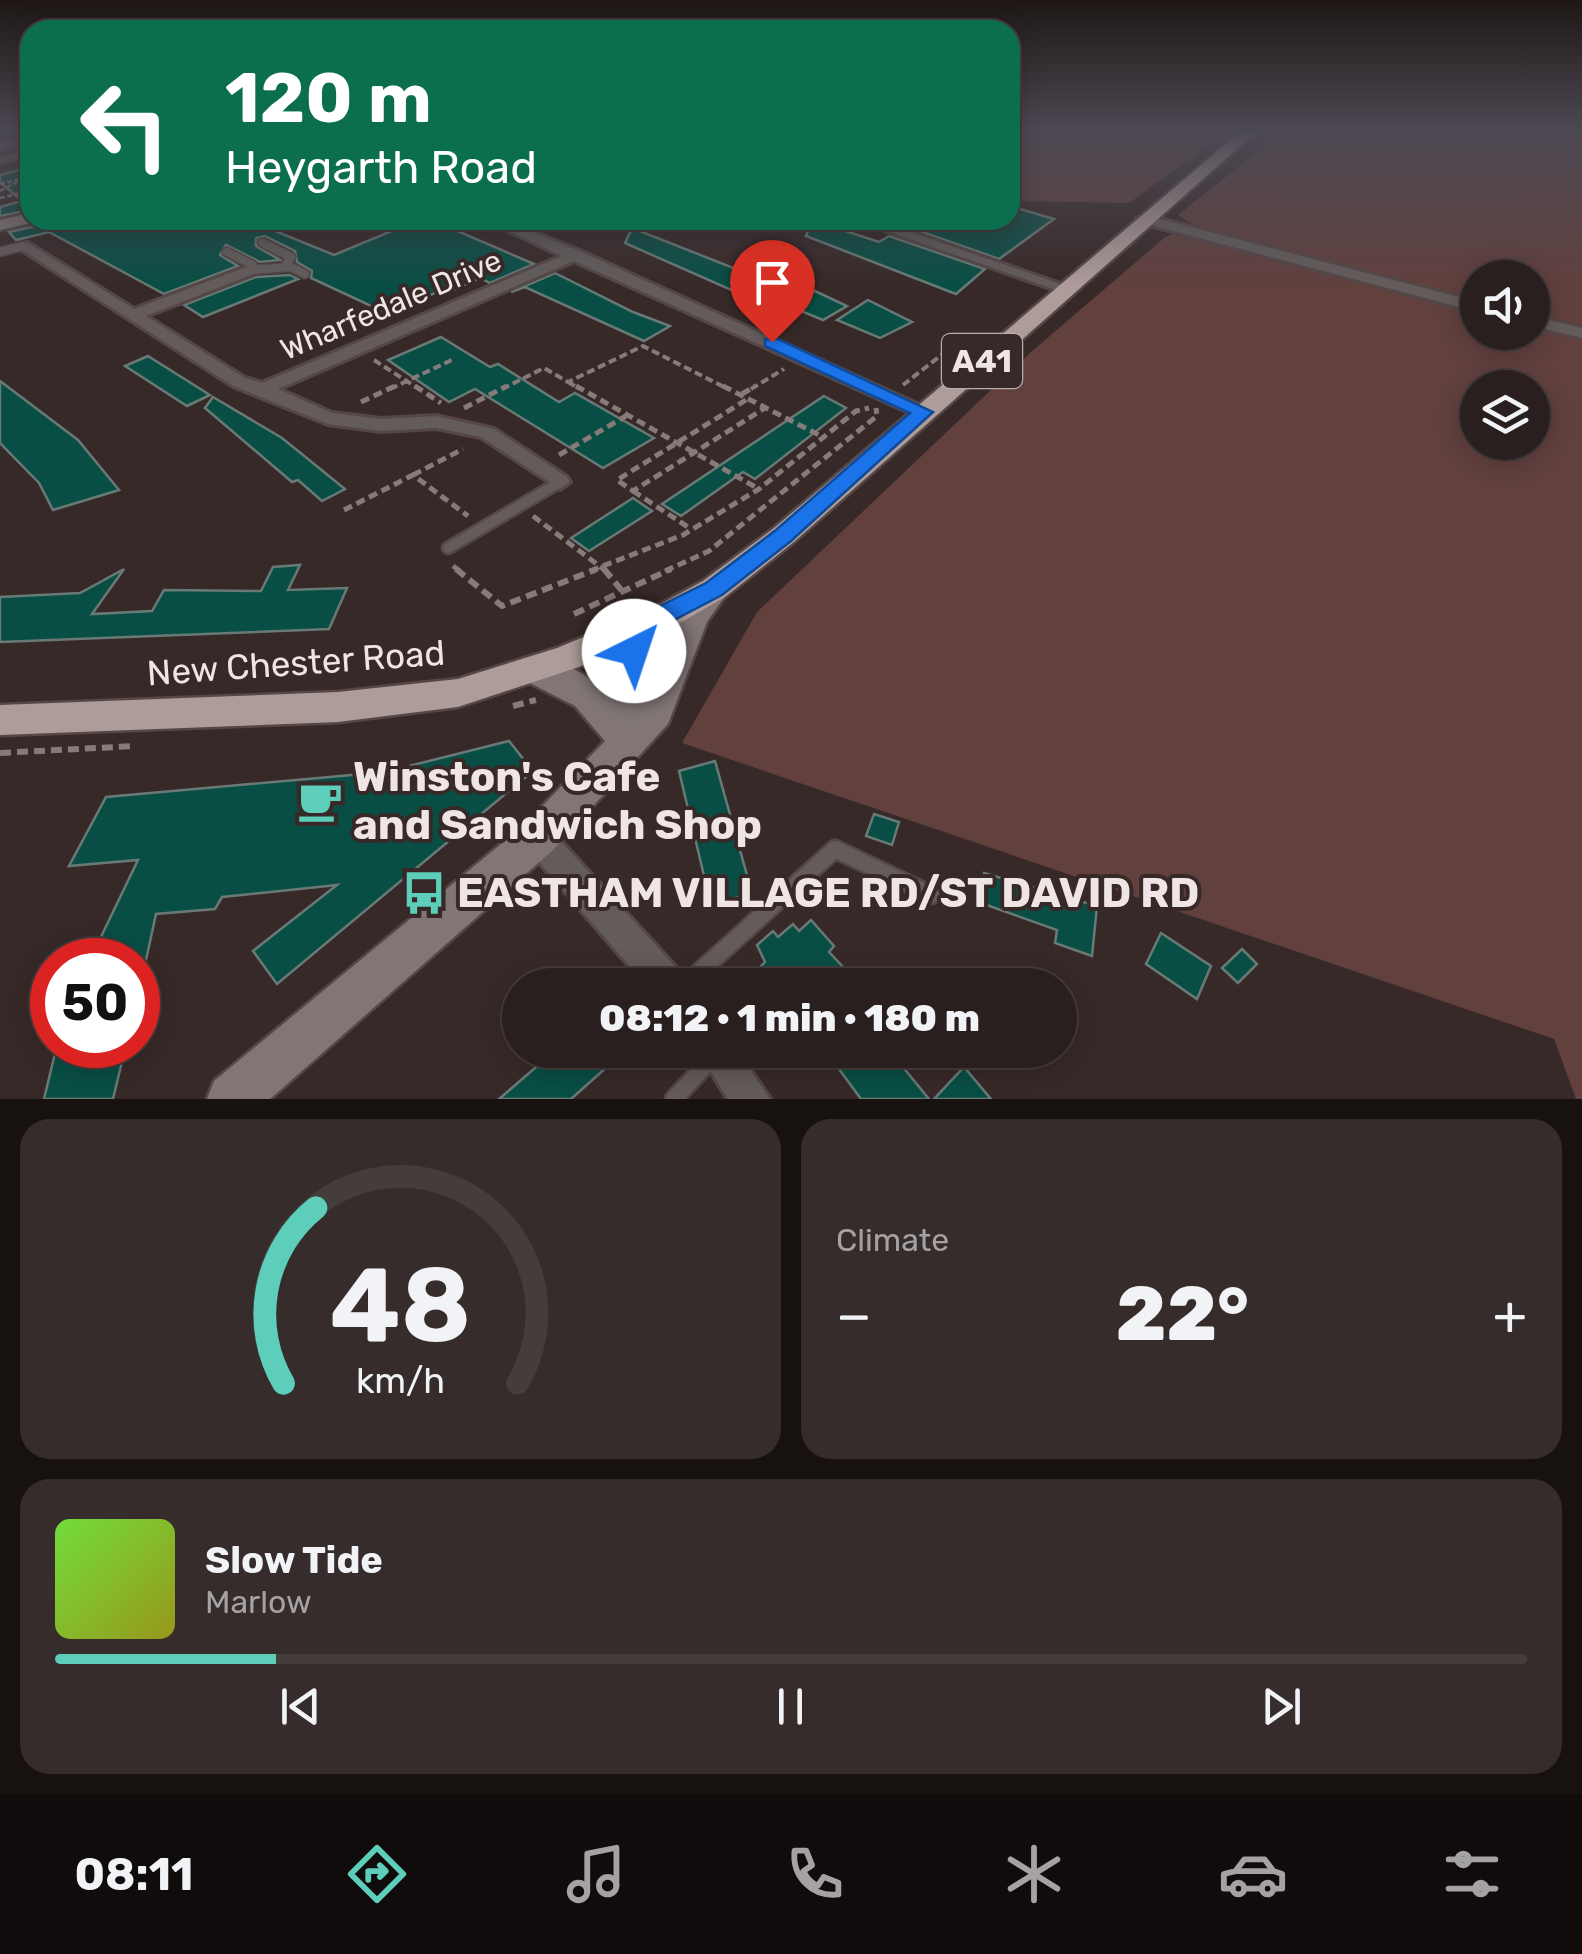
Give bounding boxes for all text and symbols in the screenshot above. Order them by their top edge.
text: 120 m [225,57,432,140]
icon: left [60,60,190,190]
text: Heygarth Road [225,141,537,194]
pin [730,240,815,343]
street label: Wharfedale Drive [275,242,507,368]
icon: arrive [745,255,800,310]
map controls [1460,260,1550,460]
button: sound [1460,260,1550,350]
road number: A41 [942,334,1022,388]
button: layers [1460,370,1550,460]
position arrow [582,599,686,703]
street label: New Chester Road [146,632,446,694]
place label: Winston's Cafe and Sandwich Shop [353,752,762,850]
cafe icon: Winston's Cafe and Sandwich Shop [296,777,344,825]
place label: EASTHAM VILLAGE RD/ST DAVID RD [457,868,1199,918]
bus stop icon: EASTHAM VILLAGE RD/ST DAVID RD [400,869,448,917]
speed limit sign: 50 [30,938,160,1068]
text: 08:12 · 1 min · 180 m [599,995,980,1041]
text: Climate [836,1221,949,1259]
text: 48 [330,1244,471,1367]
text: 22° [1116,1270,1249,1359]
text: − [836,1283,872,1348]
text: + [1493,1283,1527,1348]
text: km/h [356,1360,445,1402]
text: Slow Tide [205,1537,383,1583]
text: Marlow [205,1583,312,1621]
icon: previous [273,1679,328,1734]
icon: pause [763,1679,818,1734]
icon: next [1254,1679,1309,1734]
icon: directions [342,1839,412,1909]
icon: music [561,1839,631,1909]
icon: phone [780,1839,850,1909]
icon: climate [999,1839,1069,1909]
icon: car [1218,1839,1288,1909]
icon: filters [1437,1839,1507,1909]
text: 08:11 [75,1848,193,1901]

